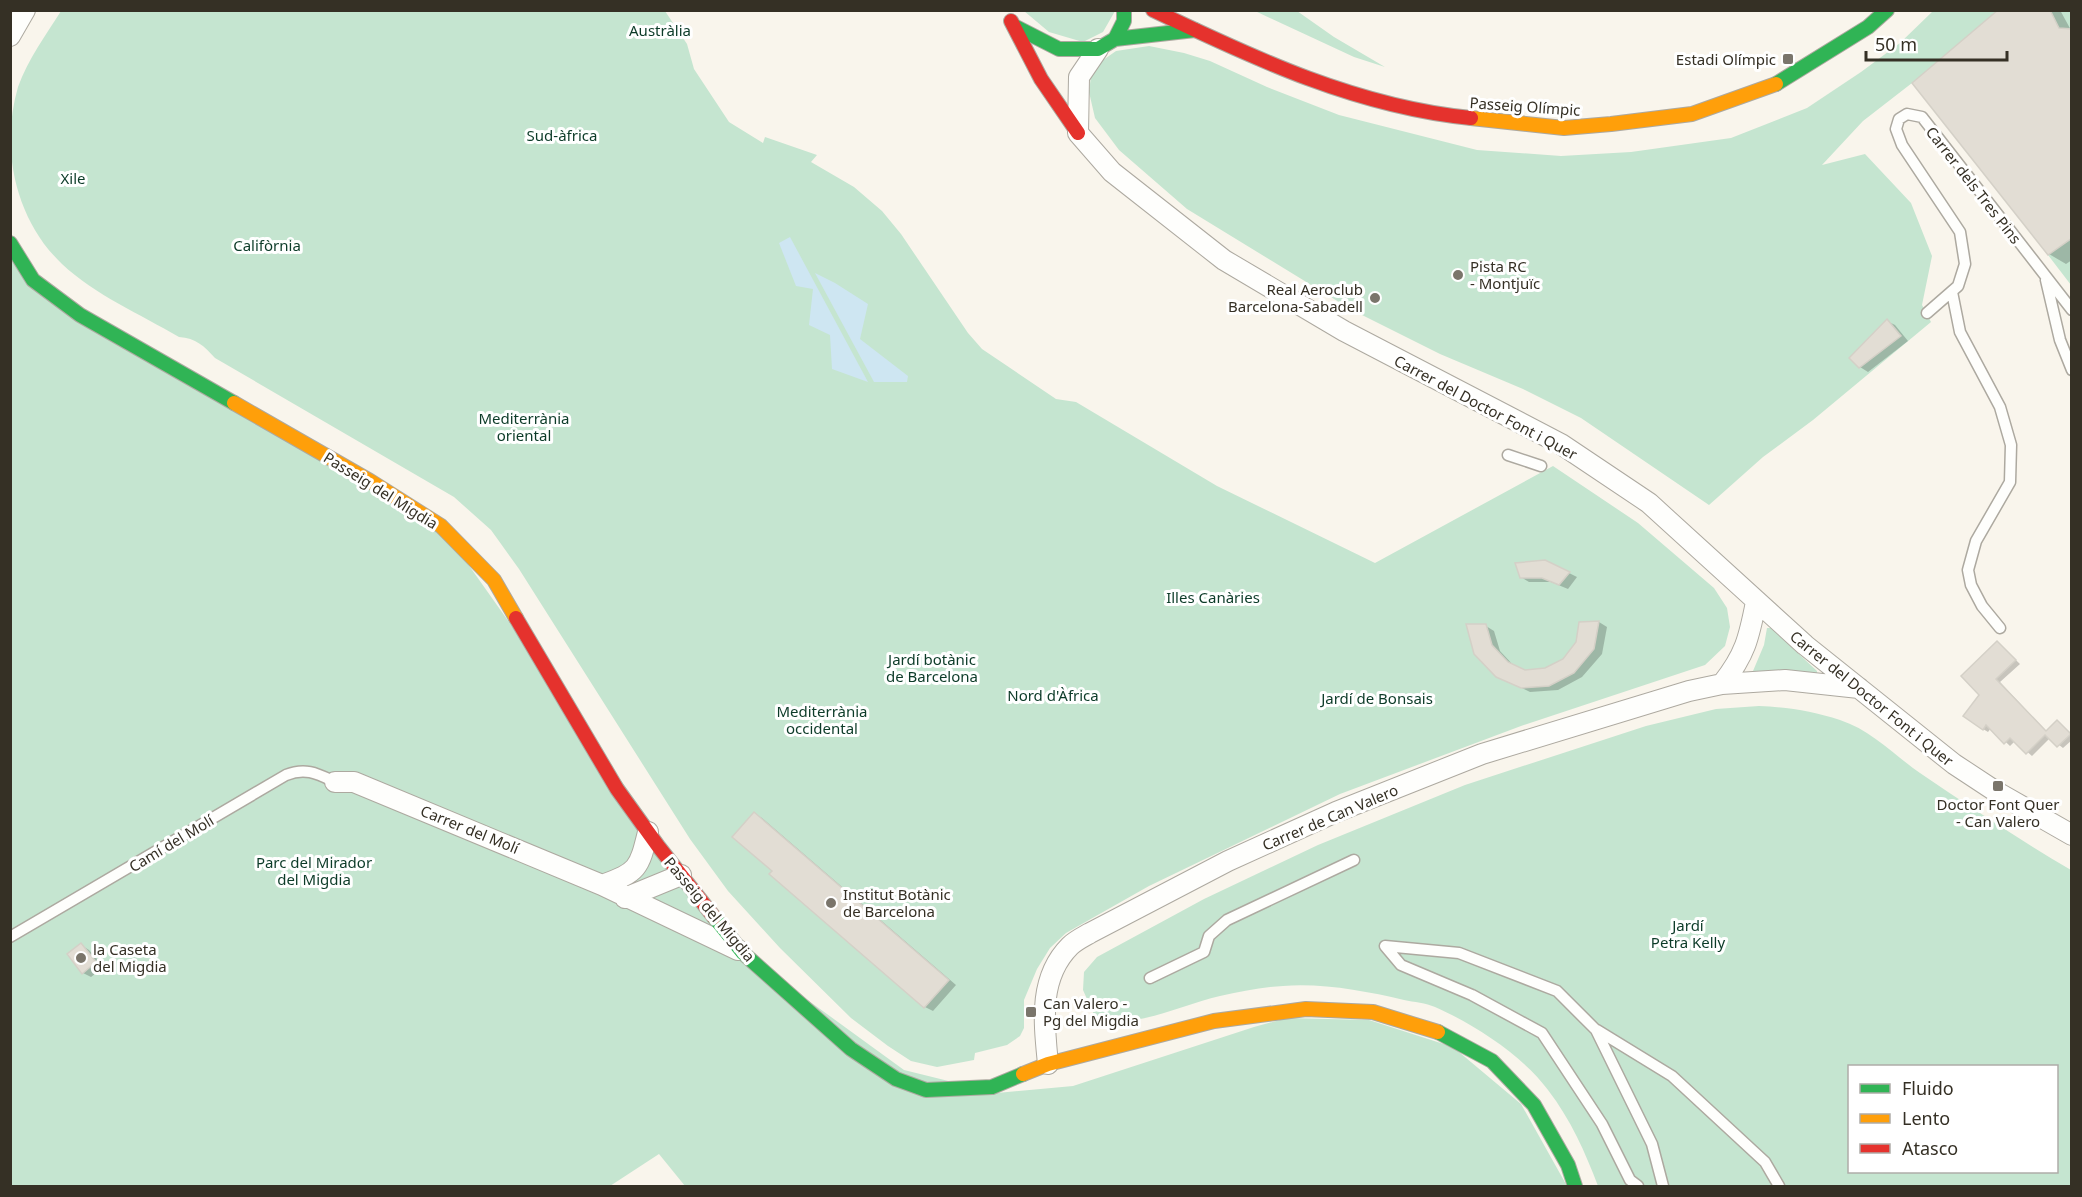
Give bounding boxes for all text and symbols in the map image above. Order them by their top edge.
park label: Austràlia [629,20,691,40]
scale bar [1866,24,2007,62]
text: 50 m [1875,32,1917,56]
place label: Estadi Olímpic [1676,49,1776,69]
marker: Estadi Olímpic [1781,52,1795,66]
street label: Passeig Olímpic [1469,92,1581,120]
street label: Carrer dels Tres Pins [1922,122,2026,248]
park label: Sud-àfrica [527,125,597,145]
park label: Xile [61,168,86,188]
park label: Califòrnia [233,235,301,255]
place label: Pista RC - Montjuïc [1470,256,1540,293]
marker: Pista RC - Montjuïc [1451,268,1465,282]
place label: Real Aeroclub Barcelona-Sabadell [1228,279,1363,316]
marker: Real Aeroclub Barcelona-Sabadell [1368,291,1382,305]
street label: Carrer del Doctor Font i Quer [1391,350,1581,464]
park label: Mediterrània oriental [478,408,570,445]
street label: Passeig del Migdia [320,447,442,533]
park label: Illes Canàries [1166,587,1260,607]
street label: Carrer del Doctor Font i Quer [1786,626,1958,770]
park label: Jardí botànic de Barcelona [886,649,978,686]
park label: Nord d'Àfrica [1007,685,1099,705]
park label: Jardí de Bonsais [1319,688,1433,708]
park label: Mediterrània occidental [776,701,868,738]
street label: Carrer de Can Valero [1259,779,1401,855]
marker: Doctor Font Quer - Can Valero [1991,779,2005,793]
place label: Doctor Font Quer - Can Valero [1937,794,2059,831]
street label: Carrer del Molí [418,800,523,858]
street label: Camí del Molí [125,809,218,876]
park label: Parc del Mirador del Migdia [256,852,372,889]
street label: Passeig del Migdia [660,852,760,966]
place label: Institut Botànic de Barcelona [843,884,951,921]
marker: Institut Botànic de Barcelona [824,896,838,910]
park label: Jardí Petra Kelly [1651,915,1725,952]
place label: la Caseta del Migdia [93,939,167,976]
marker: la Caseta del Migdia [74,951,88,965]
place label: Can Valero - Pg del Migdia [1043,993,1139,1030]
marker: Can Valero - Pg del Migdia [1024,1005,1038,1019]
legend [1848,1065,2058,1173]
text: Fluido [1902,1076,1954,1100]
text: Lento [1902,1106,1950,1130]
text: Atasco [1902,1136,1958,1160]

